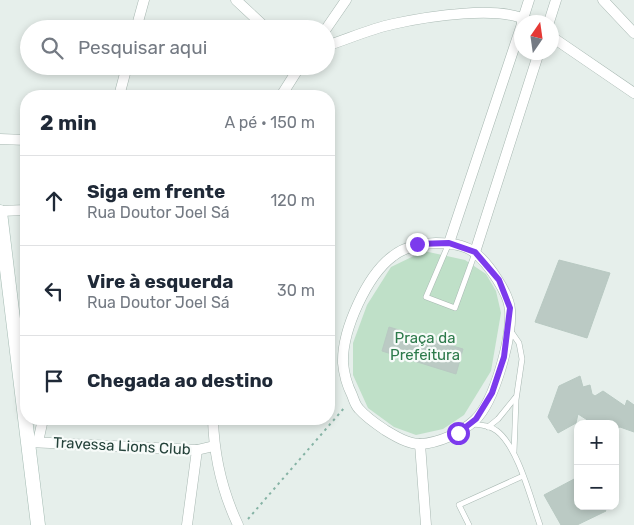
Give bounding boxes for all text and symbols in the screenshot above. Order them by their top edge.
north arrow [514,15,559,60]
search box [20,20,335,75]
icon: search [38,34,66,62]
text: Pesquisar aqui [78,36,207,59]
text: 2 min [40,110,97,135]
text: A pé · 150 m [225,113,315,132]
text: Siga em frente [87,180,225,203]
icon: ahead [40,187,68,215]
text: 120 m [270,191,315,210]
text: Rua Doutor Joel Sá [87,203,230,222]
route end [406,233,429,256]
text: Vire à esquerda [87,270,234,293]
icon: left [40,277,68,305]
text: 30 m [277,281,315,300]
text: Rua Doutor Joel Sá [87,293,230,312]
park label: Praça da Prefeitura [390,329,460,364]
icon: arrive [40,367,68,395]
text: Chegada ao destino [87,369,273,392]
map controls [574,420,619,510]
button: + [574,420,619,465]
route start [447,422,470,445]
street label: Travessa Lions Club [53,433,191,459]
button: − [574,465,619,510]

